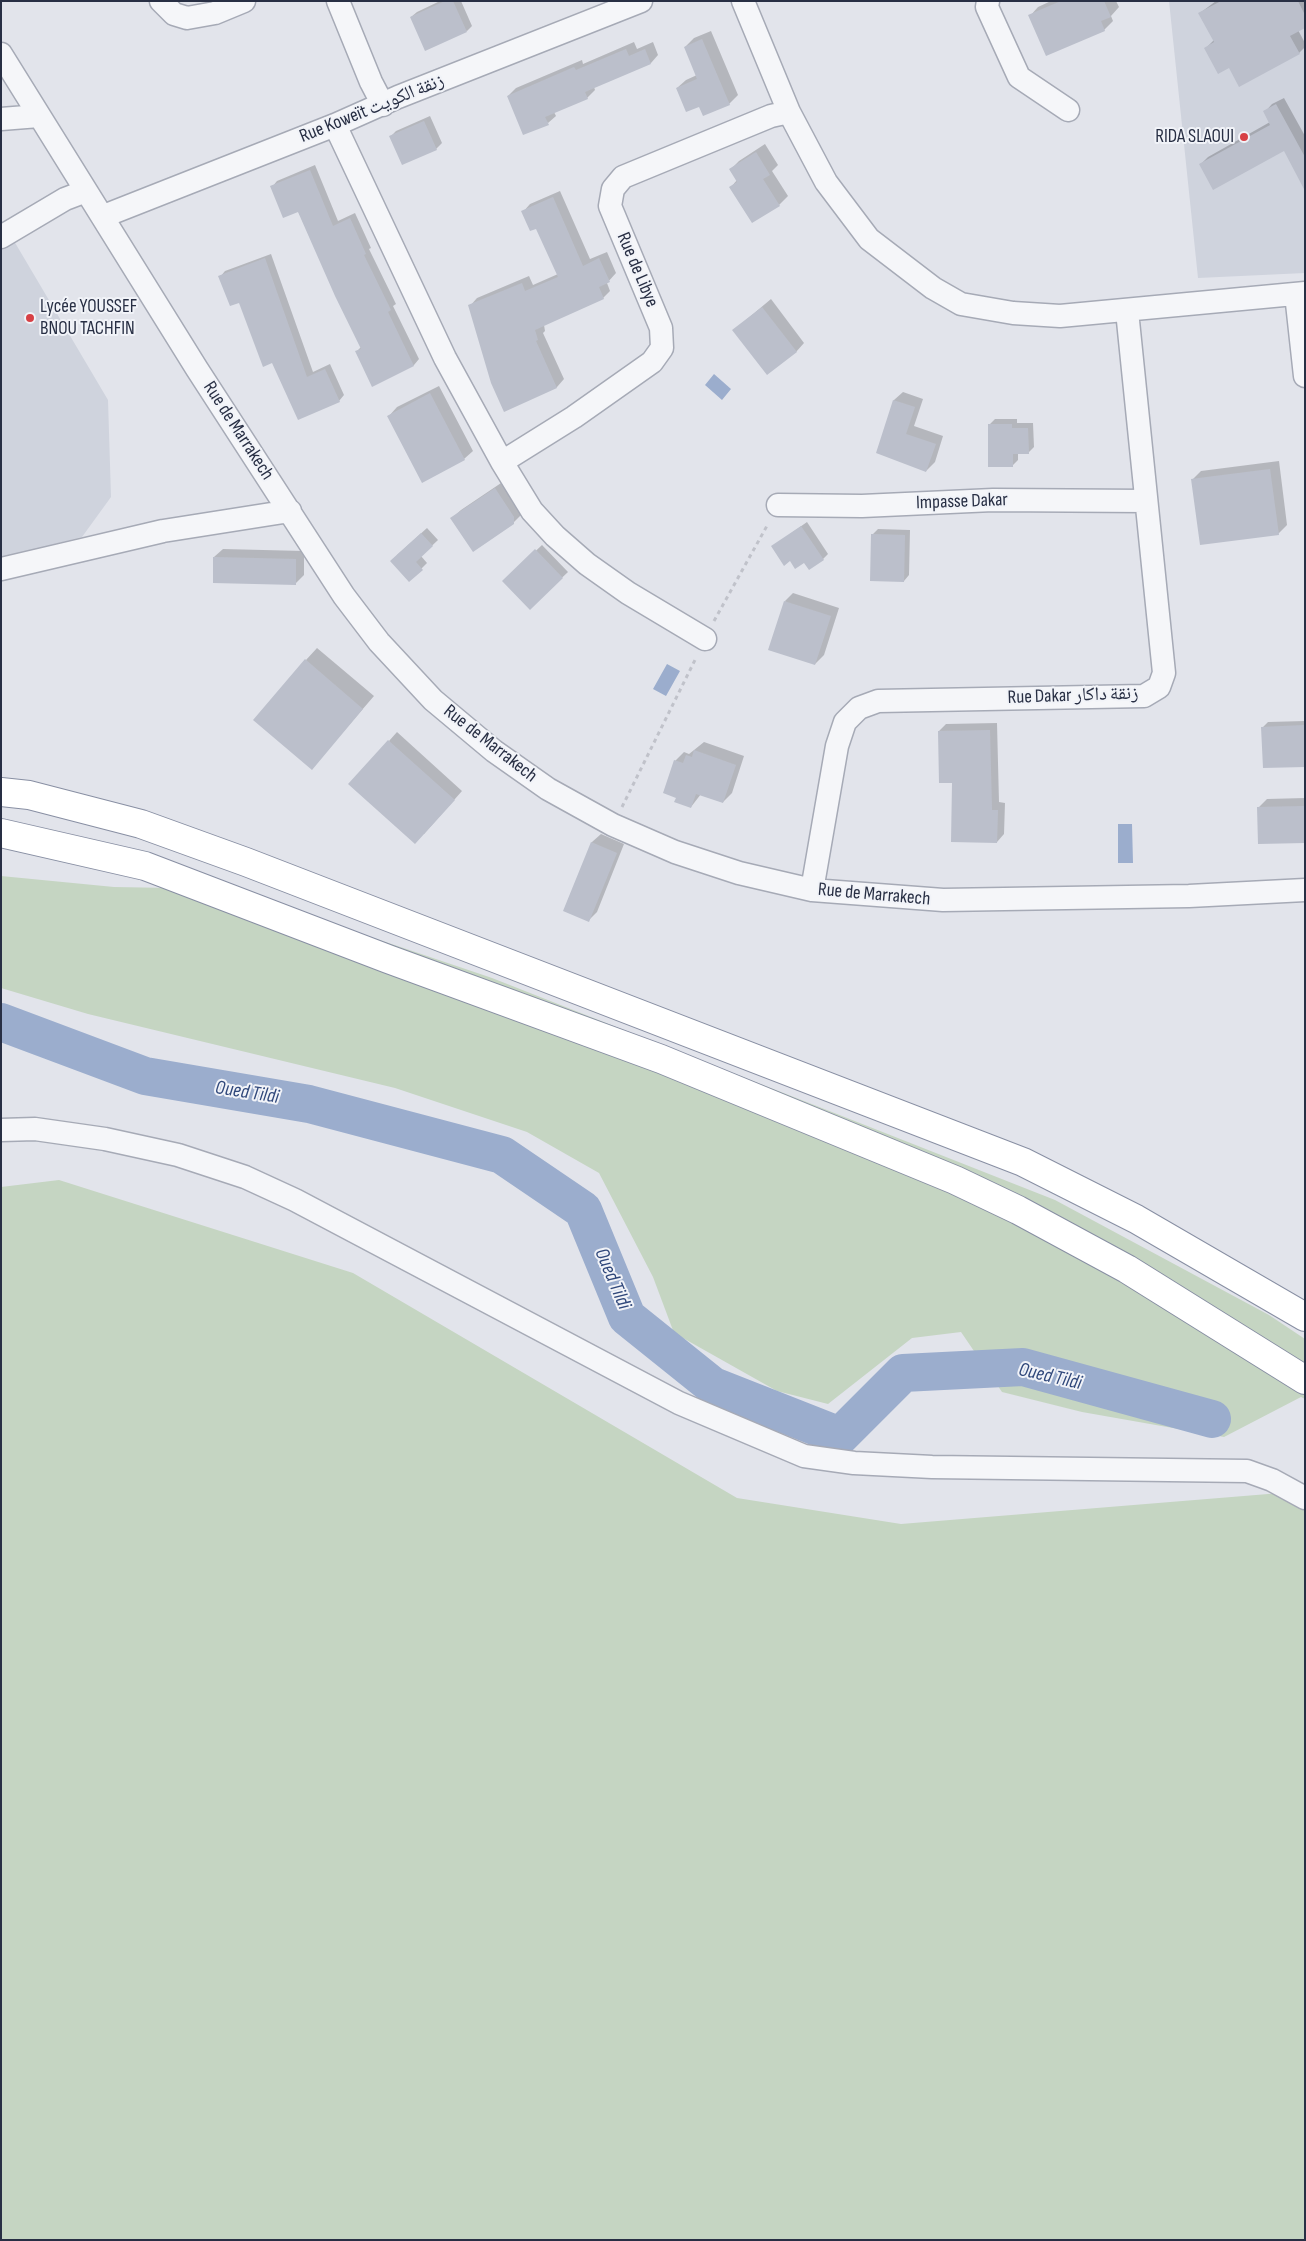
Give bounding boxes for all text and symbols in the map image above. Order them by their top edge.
street label: Rue Koweït زنقة الكويت [296,70,448,148]
place label: RIDA SLAOUI [1155,126,1234,148]
marker: RIDA SLAOUI [1238,131,1250,143]
street label: Rue de Libye [611,229,663,311]
place label: Lycée YOUSSEF BNOU TACHFIN [40,296,137,340]
marker: Lycée YOUSSEF BNOU TACHFIN [24,312,36,324]
street label: Rue de Marrakech [198,377,278,485]
street label: Impasse Dakar [916,489,1008,515]
street label: Rue Dakar زنقة داكار [1007,682,1139,710]
street label: Rue de Marrakech [439,700,541,788]
street label: Rue de Marrakech [817,879,931,911]
water label: Oued Tildi [213,1076,281,1110]
water label: Oued Tildi [588,1245,636,1313]
water label: Oued Tildi [1016,1358,1084,1396]

